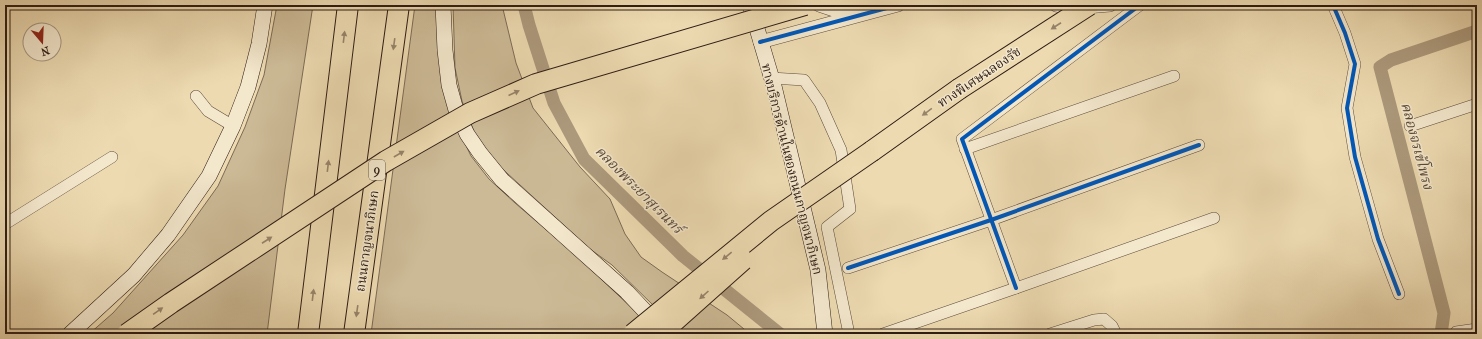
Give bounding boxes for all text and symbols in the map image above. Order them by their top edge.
north arrow [22,22,62,62]
one-way arrow [1051,22,1061,30]
one-way arrow [341,31,347,43]
one-way arrow [391,38,397,50]
text: N [38,43,51,59]
street label: ทางพิเศษฉลองรัช [935,44,1023,110]
street label: ทางบริการด้านในของถนนกาญจนาภิเษก [758,62,827,276]
one-way arrow [509,90,521,96]
water label: คลองจรเข้โพรง [1397,100,1439,192]
one-way arrow [922,108,932,116]
water label: คลองพระยาสุเรนทร์ [591,143,689,241]
one-way arrow [393,150,405,157]
one-way arrow [325,160,331,172]
road number: 9 [369,160,385,180]
street label: ถนนกาญจนาภิเษก [352,189,382,293]
one-way arrow [262,236,272,244]
one-way arrow [721,252,732,261]
one-way arrow [309,289,316,301]
one-way arrow [698,290,709,299]
one-way arrow [354,305,360,317]
one-way arrow [153,307,164,315]

